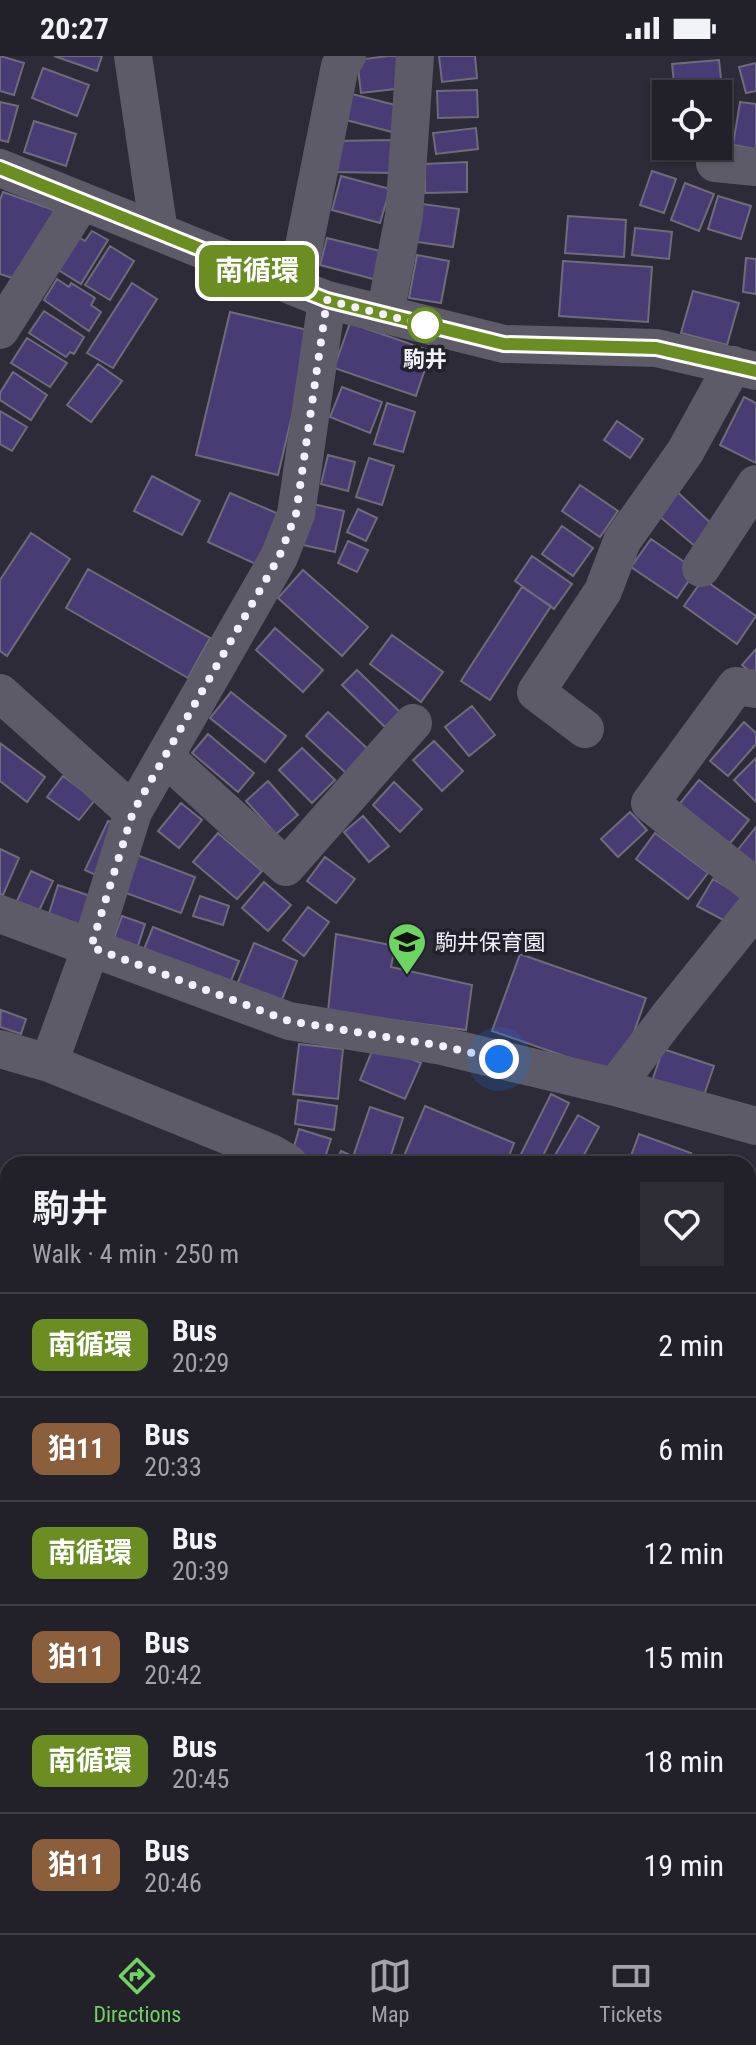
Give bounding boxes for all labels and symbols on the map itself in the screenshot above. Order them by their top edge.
line badge: 南循環 [211,245,303,297]
marker: 駒井 [408,308,442,342]
place label: 駒井 [403,347,447,372]
school or university icon: 駒井保育園 [386,921,428,976]
place label: 駒井保育園 [435,930,545,955]
your location [479,1039,519,1079]

